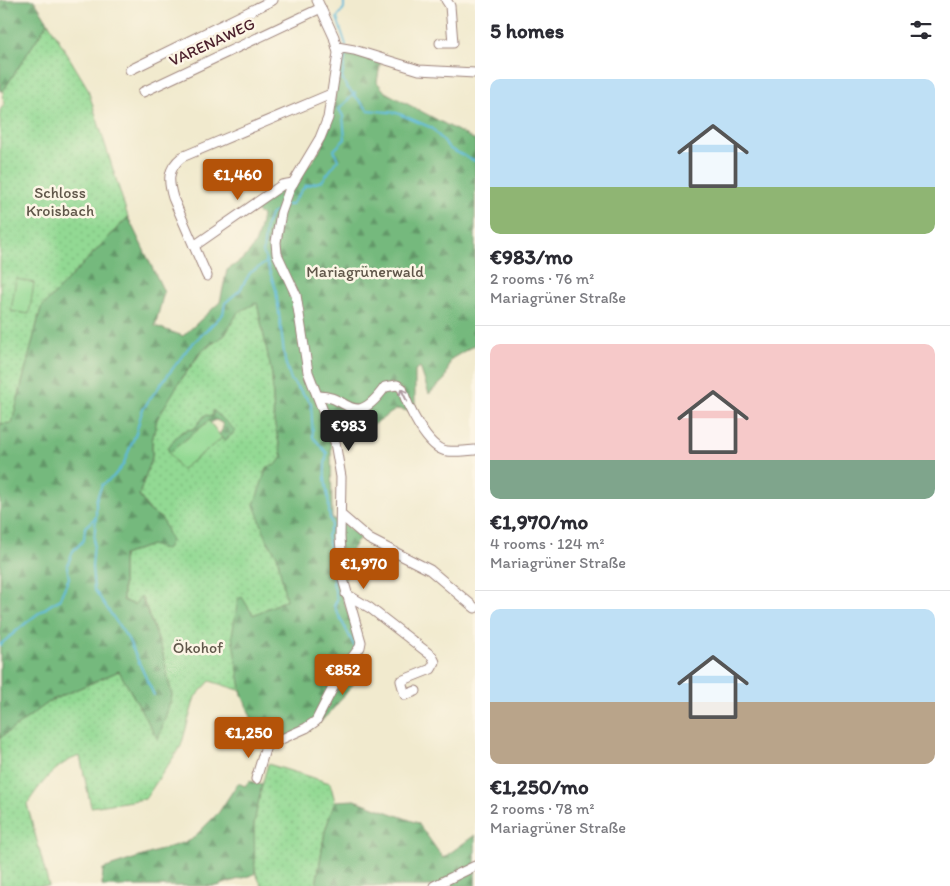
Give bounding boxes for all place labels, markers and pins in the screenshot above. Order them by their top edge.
pin: €1,460 [197,158,279,201]
pin: €983 [319,410,379,452]
pin: €1,970 [323,548,405,590]
pin: €852 [313,654,373,696]
pin: €1,250 [208,716,290,759]

